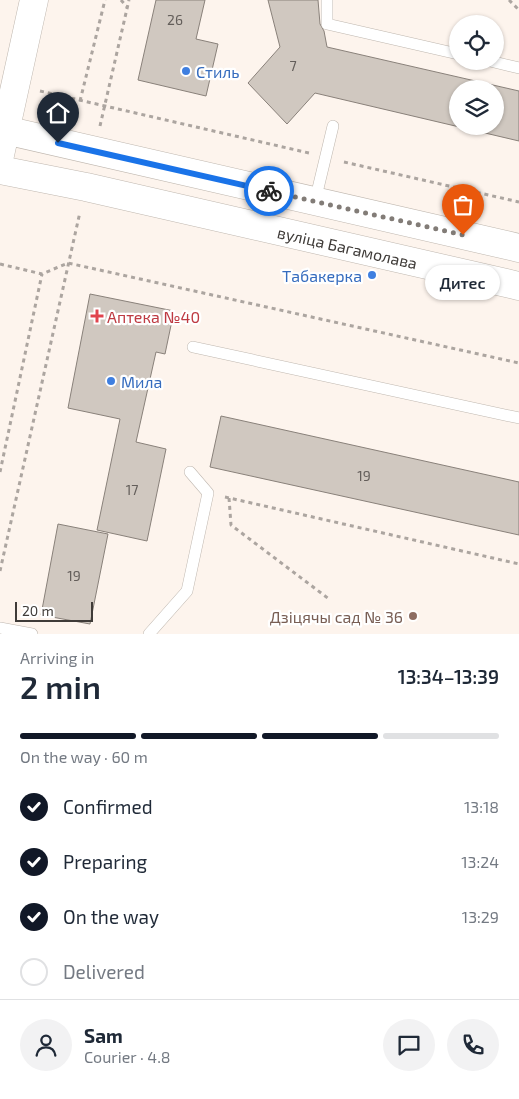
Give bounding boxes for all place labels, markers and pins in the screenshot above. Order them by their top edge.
place label: Стиль [196,62,240,81]
marker: Стиль [180,65,192,77]
pin [37,92,79,143]
pin [442,184,484,235]
callout: Дитес [426,265,500,300]
place label: Табакерка [282,266,362,285]
marker: Табакерка [366,269,378,281]
place label: Аптека №40 [107,307,200,326]
marker: Аптека №40 [91,310,103,322]
place label: Мила [121,372,162,391]
marker: Мила [105,375,117,387]
place label: Дзіцячы сад № 36 [270,607,403,626]
marker: Дзіцячы сад № 36 [407,610,419,622]

